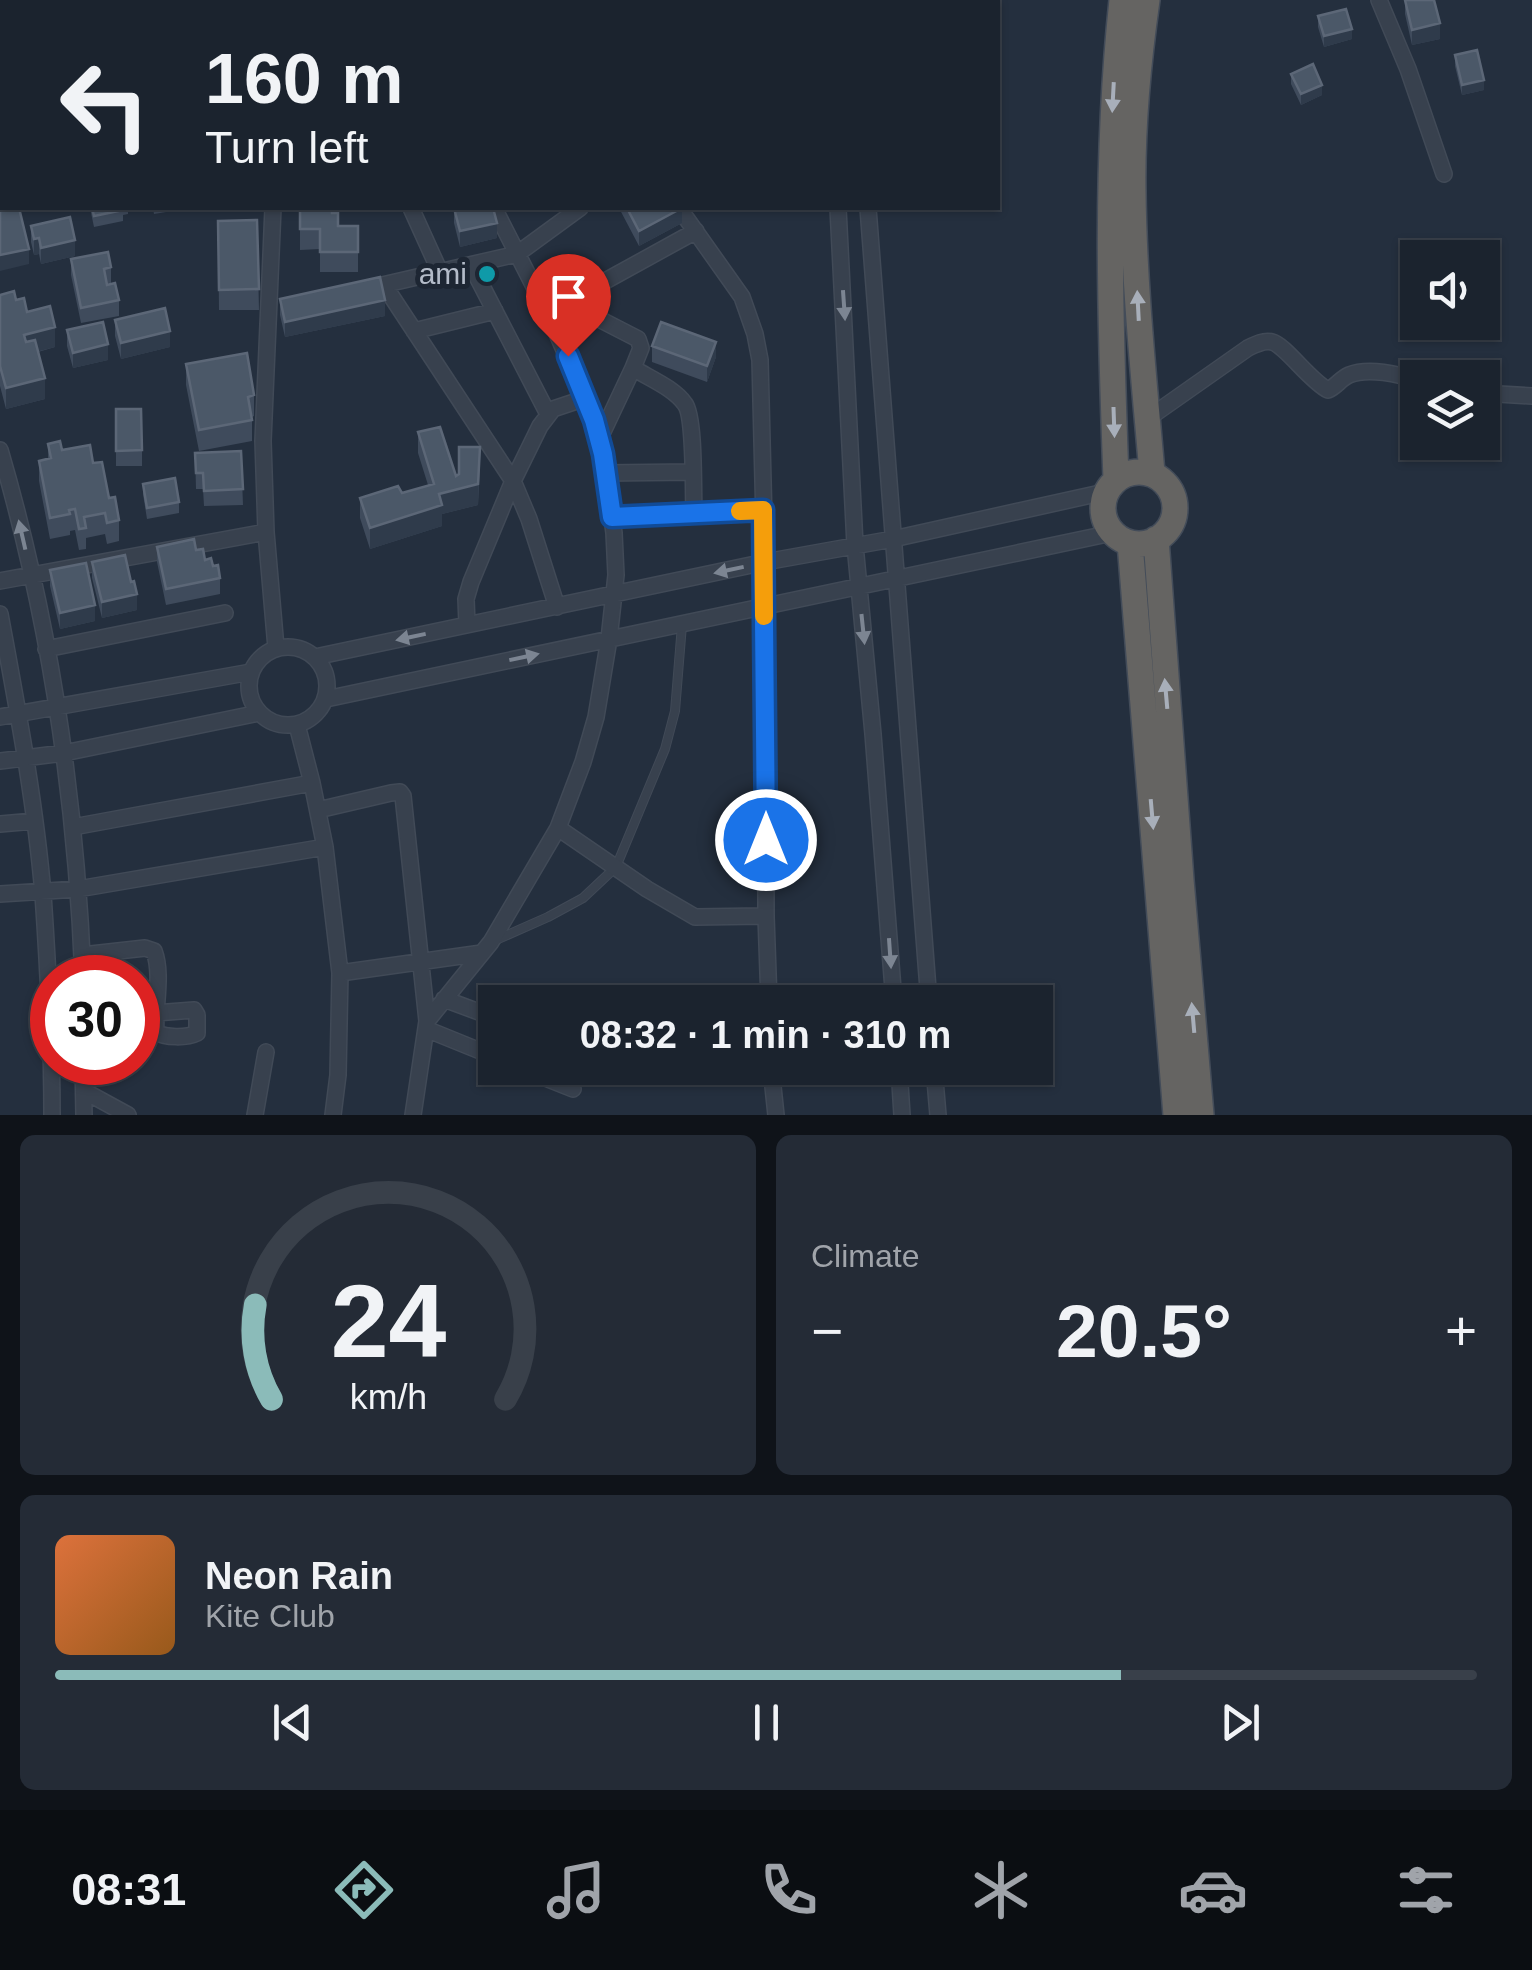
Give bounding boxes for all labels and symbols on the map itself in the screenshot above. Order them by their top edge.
one-way arrow [1105,82,1121,114]
pin [526,254,611,357]
place label: ami [419,257,467,290]
marker: ami [476,263,498,285]
one-way arrow [836,289,852,321]
one-way arrow [1130,290,1146,322]
one-way arrow [1106,406,1122,438]
one-way arrow [14,519,29,550]
one-way arrow [713,563,744,579]
one-way arrow [855,614,871,646]
one-way arrow [395,629,426,645]
one-way arrow [509,648,540,664]
one-way arrow [1158,677,1174,709]
position arrow [714,788,818,892]
one-way arrow [1144,799,1160,831]
one-way arrow [883,938,899,969]
speed limit sign: 30 [30,955,160,1085]
one-way arrow [1184,1001,1200,1033]

